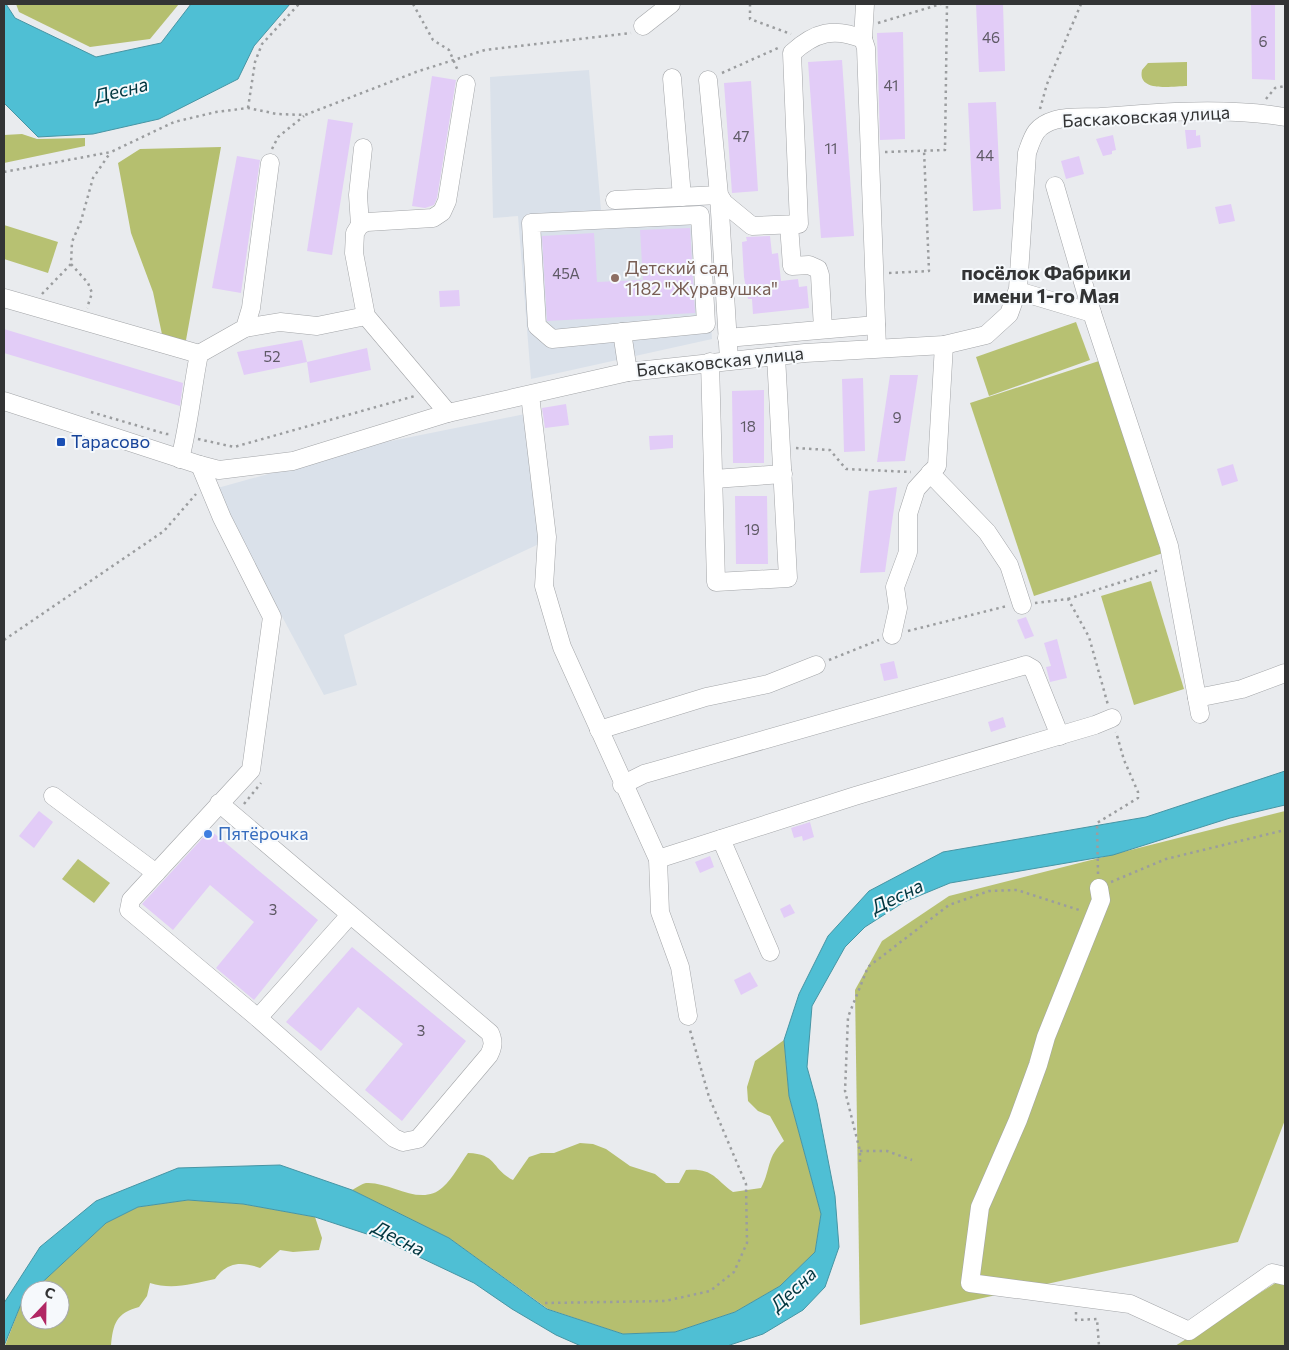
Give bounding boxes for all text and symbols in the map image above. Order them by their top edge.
house number: 46 [982,28,1000,46]
house number: 6 [1258,32,1268,50]
water label: Десна [89,72,150,108]
house number: 41 [884,76,898,94]
street label: Баскаковская улица [1061,101,1230,131]
house number: 47 [733,127,749,145]
house number: 11 [825,139,837,157]
house number: 44 [976,146,994,164]
place label: Детский сад 1182 "Журавушка" [625,256,778,299]
district label: посёлок Фабрики имени 1-го Мая [961,260,1131,307]
house number: 45А [552,264,580,282]
marker: Детский сад 1182 "Журавушка" [609,272,621,284]
street label: Баскаковская улица [635,341,805,381]
house number: 52 [264,347,280,365]
house number: 9 [892,408,902,426]
house number: 18 [740,417,756,435]
place label: Тарасово [71,430,150,452]
marker: Тарасово [55,436,67,448]
house number: 19 [744,520,760,538]
place label: Пятёрочка [218,822,309,844]
marker: Пятёрочка [202,828,214,840]
water label: Десна [865,873,927,919]
house number: 3 [269,900,277,918]
house number: 3 [417,1021,425,1039]
water label: Десна [368,1214,429,1260]
water label: Десна [763,1261,821,1317]
north arrow [20,1280,70,1330]
text: С [42,1283,58,1302]

